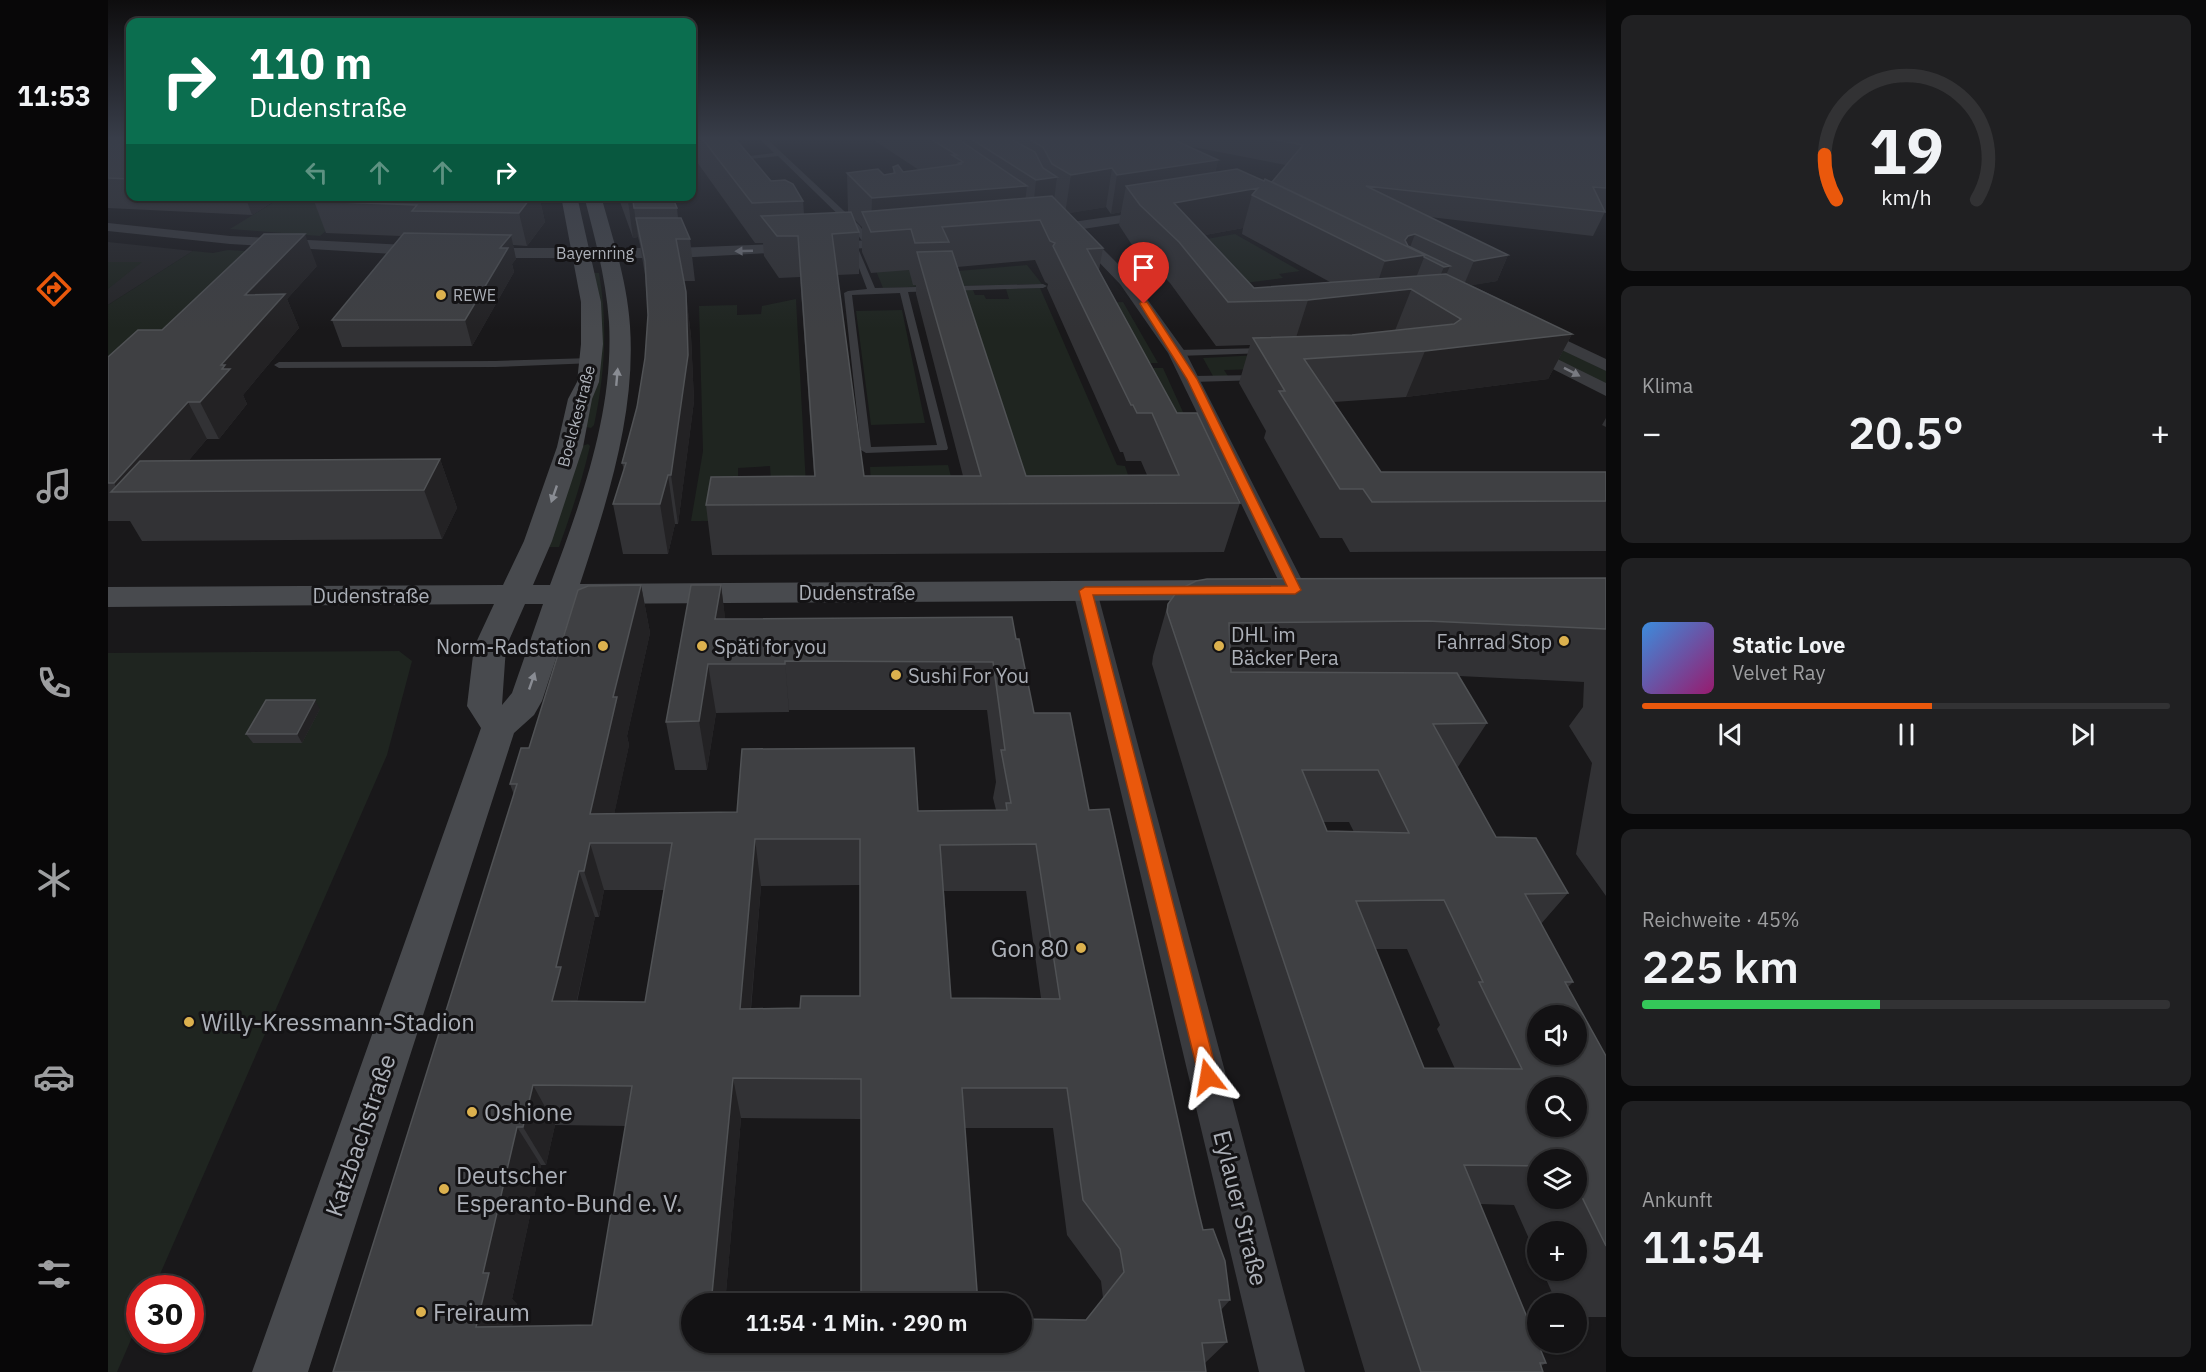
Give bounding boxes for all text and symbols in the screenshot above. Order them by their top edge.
text: 110 m [249,36,372,91]
icon: right [150,42,228,120]
text: 11:53 [17,78,91,113]
text: Dudenstraße [249,89,407,124]
text: 19 [1869,110,1943,191]
icon: left [300,156,333,189]
icon: ahead [363,156,396,189]
icon: ahead [426,156,459,189]
icon: right [489,156,522,189]
text: km/h [1881,184,1931,212]
pin [1118,242,1169,304]
street label: Bayernring [556,243,635,263]
one-way arrow [735,246,754,255]
icon: arrive [1127,251,1160,284]
icon: directions [33,268,75,310]
place label: REWE [453,285,496,305]
marker: REWE [434,288,448,302]
street label: Boelckestraße [553,363,599,469]
one-way arrow [612,367,622,386]
one-way arrow [1563,368,1580,377]
text: Klima [1642,372,1693,399]
text: 20.5° [1848,403,1964,461]
text: − [1642,411,1662,454]
text: + [2150,411,2170,454]
icon: music [33,465,75,507]
one-way arrow [549,485,558,503]
street label: Dudenstraße [798,579,916,606]
street label: Dudenstraße [312,582,430,609]
place label: DHL im Bäcker Pera [1231,621,1339,671]
place label: Fahrrad Stop [1437,628,1552,655]
text: Static Love [1732,630,1845,659]
place label: Norm-Radstation [436,633,591,660]
place label: Späti for you [714,633,827,660]
marker: Fahrrad Stop [1557,634,1571,648]
marker: Norm-Radstation [596,639,610,653]
marker: Späti for you [695,639,709,653]
marker: DHL im Bäcker Pera [1212,639,1226,653]
text: Velvet Ray [1732,659,1825,686]
icon: phone [33,662,75,704]
place label: Sushi For You [908,662,1029,689]
marker: Sushi For You [889,668,903,682]
one-way arrow [527,672,537,690]
icon: previous [1714,718,1747,751]
icon: pause [1890,718,1923,751]
icon: next [2066,718,2099,751]
icon: climate [33,859,75,901]
text: Reichweite · 45% [1642,906,1799,933]
place label: Gon 80 [991,932,1069,964]
text: 225 km [1642,937,1799,995]
marker: Gon 80 [1074,941,1088,955]
map controls [1527,1005,1587,1353]
button: sound [1527,1005,1587,1065]
place label: Willy-Kressmann-Stadion [201,1006,475,1038]
marker: Willy-Kressmann-Stadion [182,1015,196,1029]
position arrow [1176,1045,1240,1109]
street label: Katzbachstraße [317,1050,403,1220]
icon: car [33,1056,75,1098]
button: search [1527,1077,1587,1137]
place label: Oshione [484,1096,573,1128]
marker: Oshione [465,1105,479,1119]
street label: Eylauer Straße [1206,1127,1276,1289]
button: layers [1527,1149,1587,1209]
place label: Deutscher Esperanto-Bund e. V. [456,1159,683,1219]
marker: Deutscher Esperanto-Bund e. V. [437,1182,451,1196]
text: Ankunft [1642,1186,1713,1213]
text: 11:54 [1642,1217,1764,1275]
button: + [1527,1221,1587,1281]
icon: filters [33,1253,75,1295]
speed limit sign: 30 [126,1275,204,1353]
button: − [1527,1293,1587,1353]
place label: Freiraum [433,1296,530,1328]
marker: Freiraum [414,1305,428,1319]
text: 11:54 · 1 Min. · 290 m [745,1308,968,1337]

